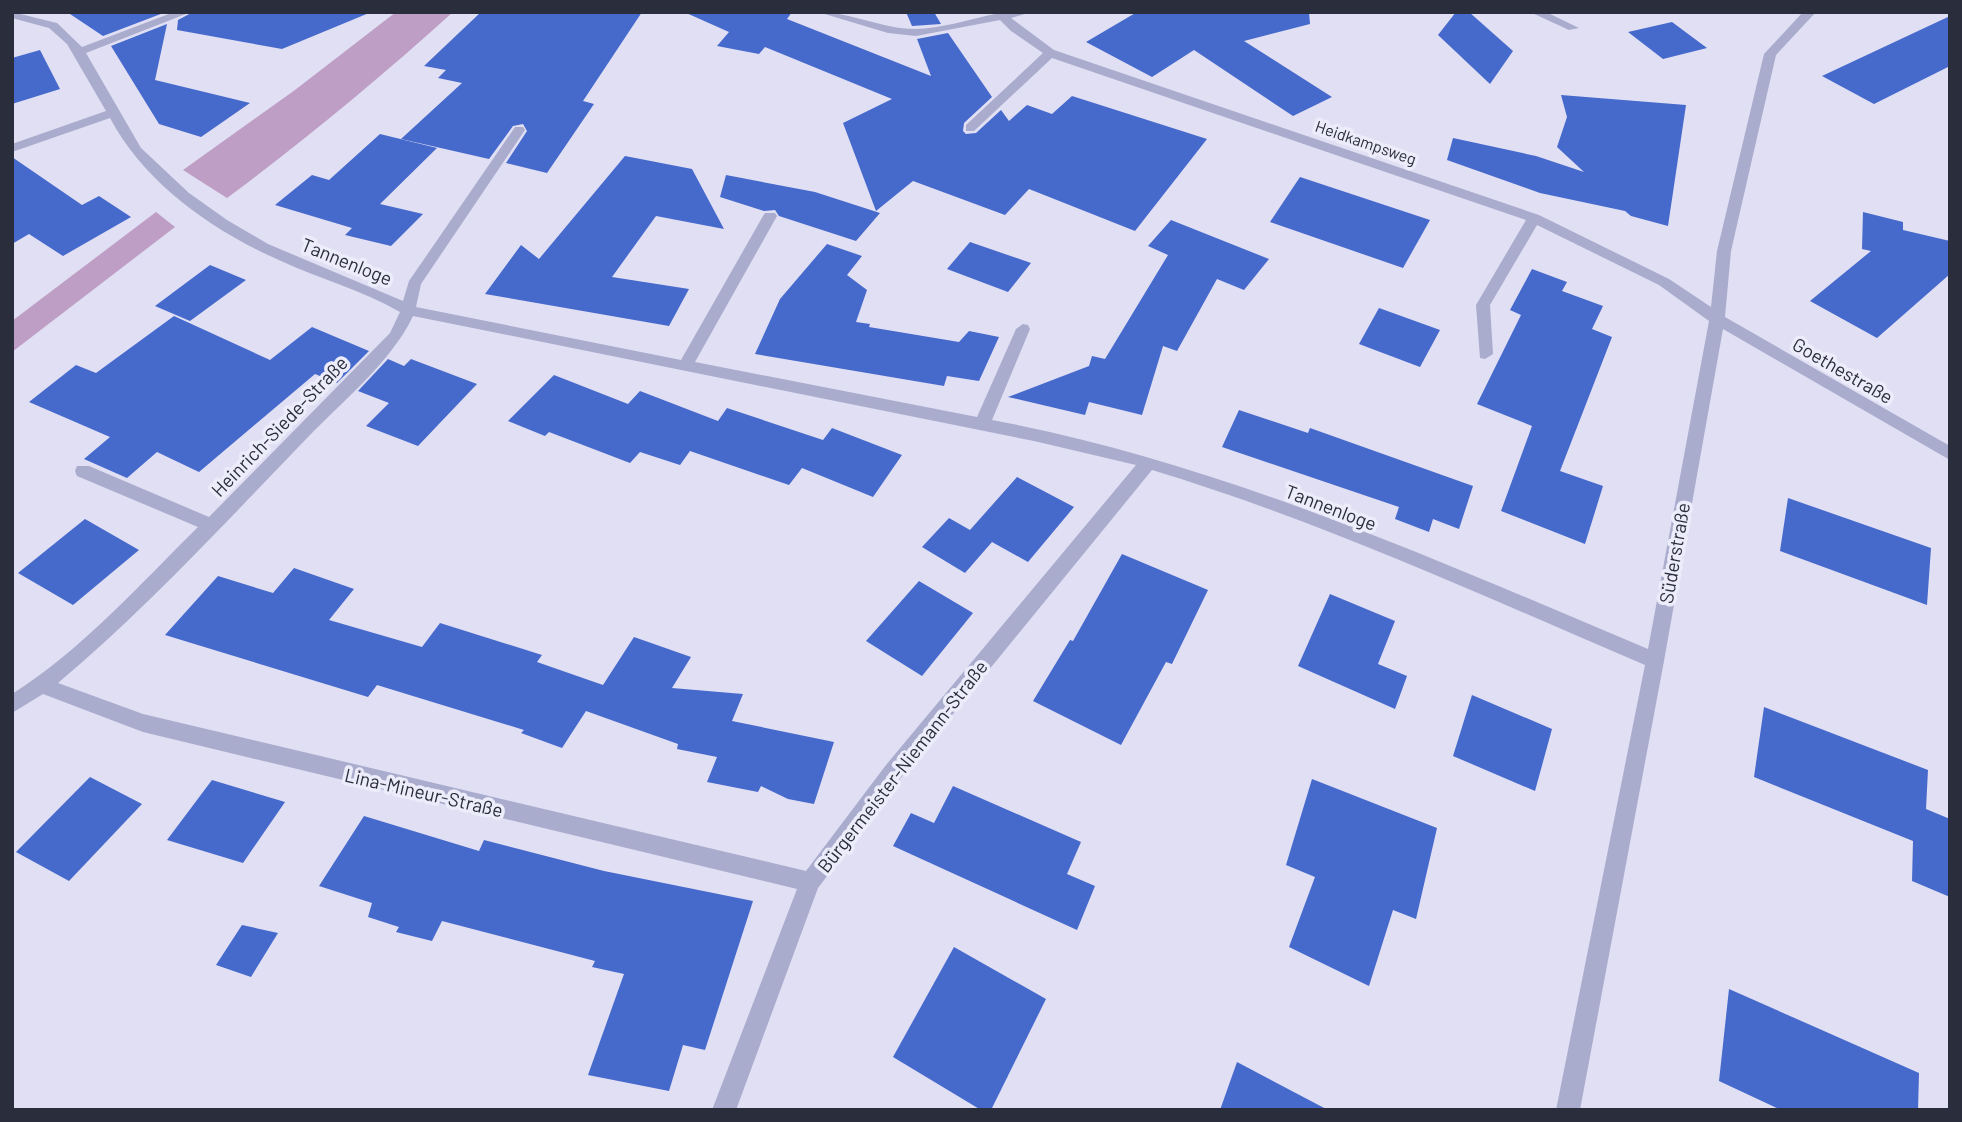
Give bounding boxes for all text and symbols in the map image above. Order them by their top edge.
street label: Heidkampsweg [1313,116,1419,168]
street label: Tannenloge [298,232,396,290]
street label: Goethestraße [1789,332,1897,408]
street label: Heinrich-Siede-Straße [206,351,352,501]
street label: Tannenloge [1282,479,1380,535]
street label: Süderstraße [1654,501,1694,605]
street label: Bürgermeister-Niemann-Straße [812,655,992,877]
street label: Lina-Mineur-Straße [343,763,505,821]

